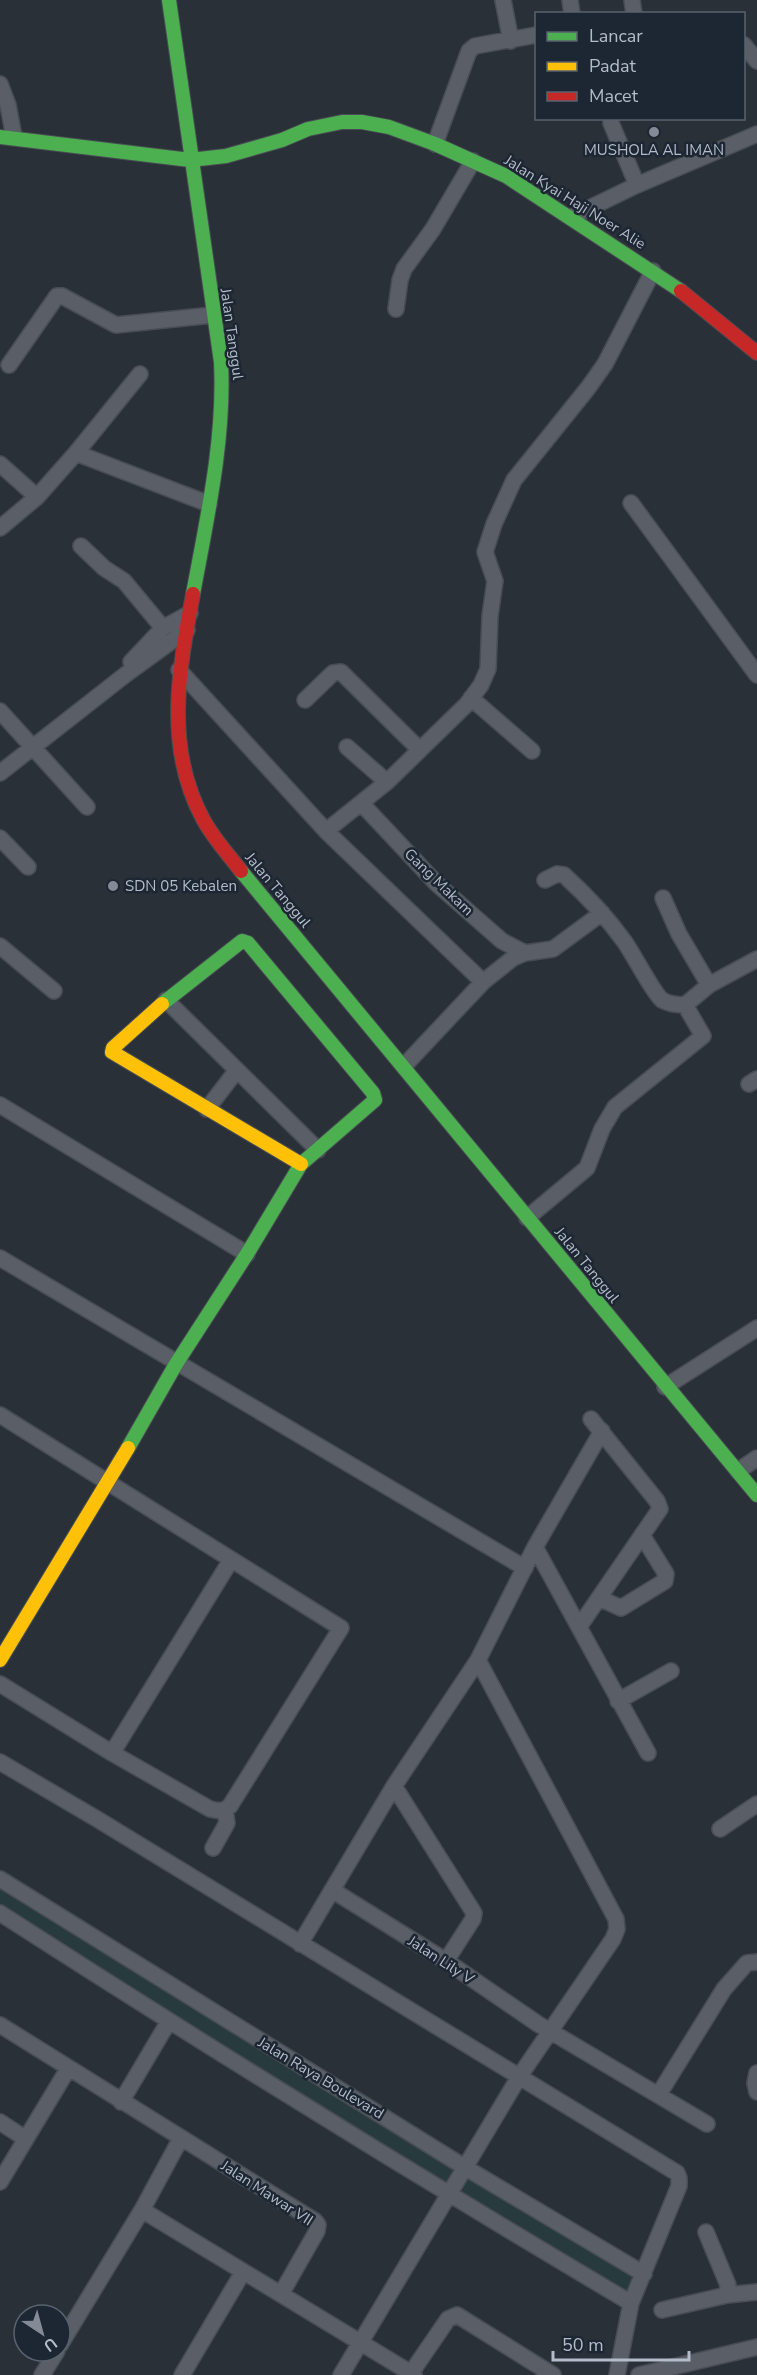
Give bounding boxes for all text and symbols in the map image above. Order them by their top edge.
legend [535,12,745,120]
text: Lancar [589,24,643,48]
text: Padat [589,54,637,78]
text: Macet [589,84,639,108]
marker: MUSHOLA AL IMAN [647,125,661,139]
place label: MUSHOLA AL IMAN [584,140,724,160]
street label: Jalan Kyai Haji Noer Alie [500,150,649,254]
street label: Jalan Tanggul [216,286,248,382]
street label: Gang Makam [400,844,478,920]
street label: Jalan Tanggul [240,847,316,932]
place label: SDN 05 Kebalen [125,876,237,896]
marker: SDN 05 Kebalen [106,879,120,893]
street label: Jalan Tanggul [550,1222,624,1308]
street label: Jalan Lily V [403,1931,479,1989]
street label: Jalan Raya Boulevard [253,2032,388,2124]
street label: Jalan Mawar VII [216,2155,317,2230]
north arrow [12,2303,72,2363]
scale bar [553,2324,690,2362]
text: U [39,2332,61,2357]
text: 50 m [562,2333,604,2357]

